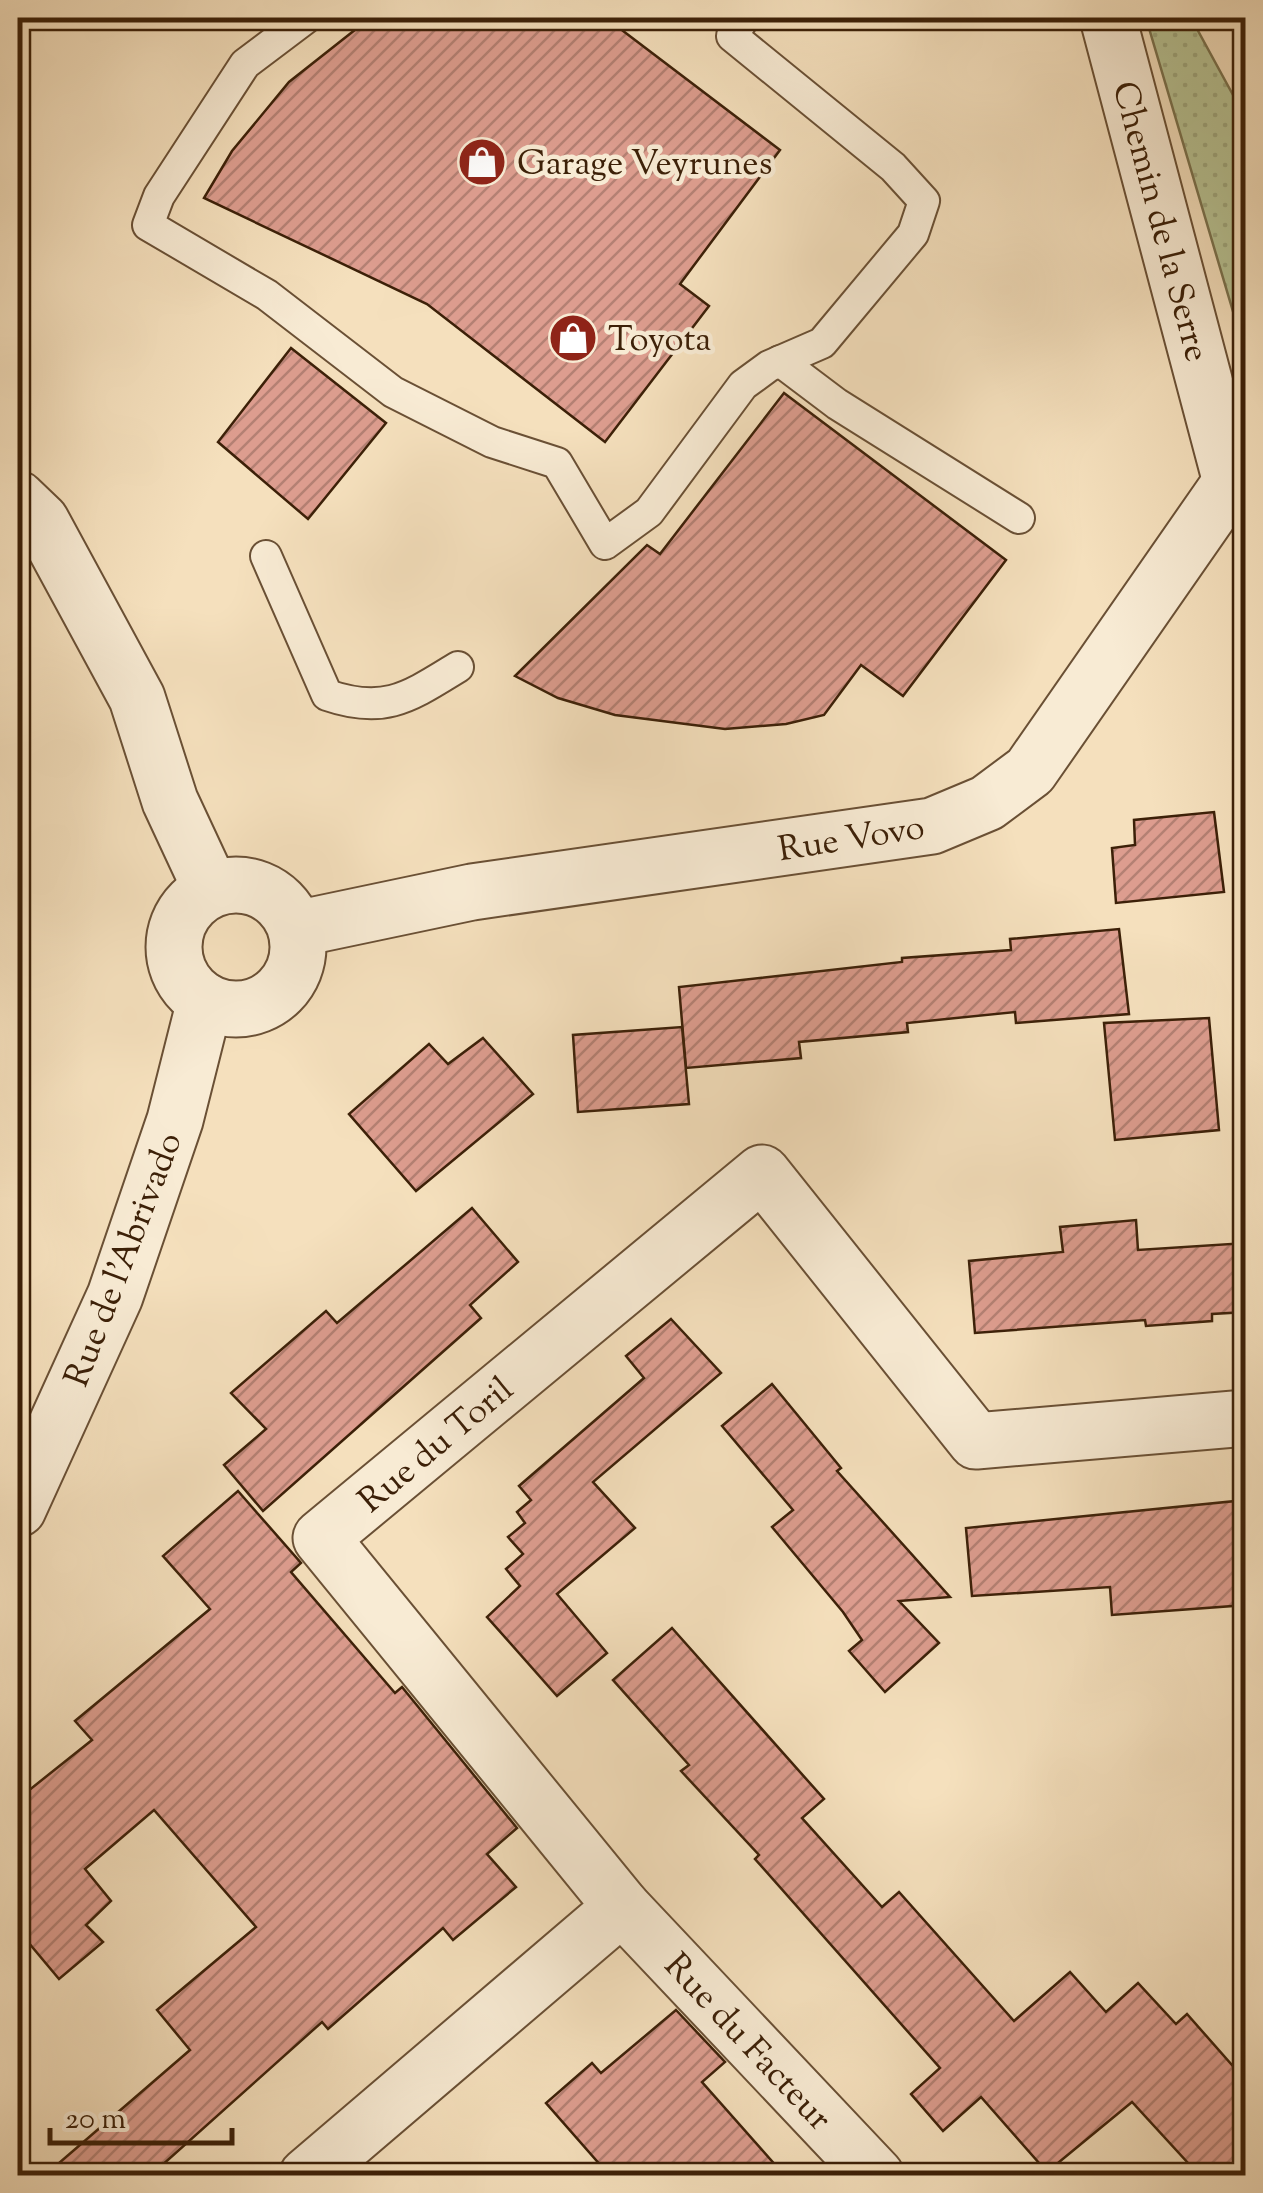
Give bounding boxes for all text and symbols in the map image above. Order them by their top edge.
street label: Chemin de la Serre [1097,76,1221,368]
shop icon: Garage Veyrunes [456,136,508,188]
place label: Garage Veyrunes [517,140,772,191]
shop icon: Toyota [547,312,599,364]
place label: Toyota [608,316,712,367]
street label: Rue Vovo [775,804,928,877]
street label: Rue de l'Abrivado [53,1126,197,1395]
street label: Rue du Toril [349,1366,526,1527]
street label: Rue du Facteur [650,1943,842,2144]
scale bar [50,2083,232,2145]
text: 20 m [65,2099,126,2142]

